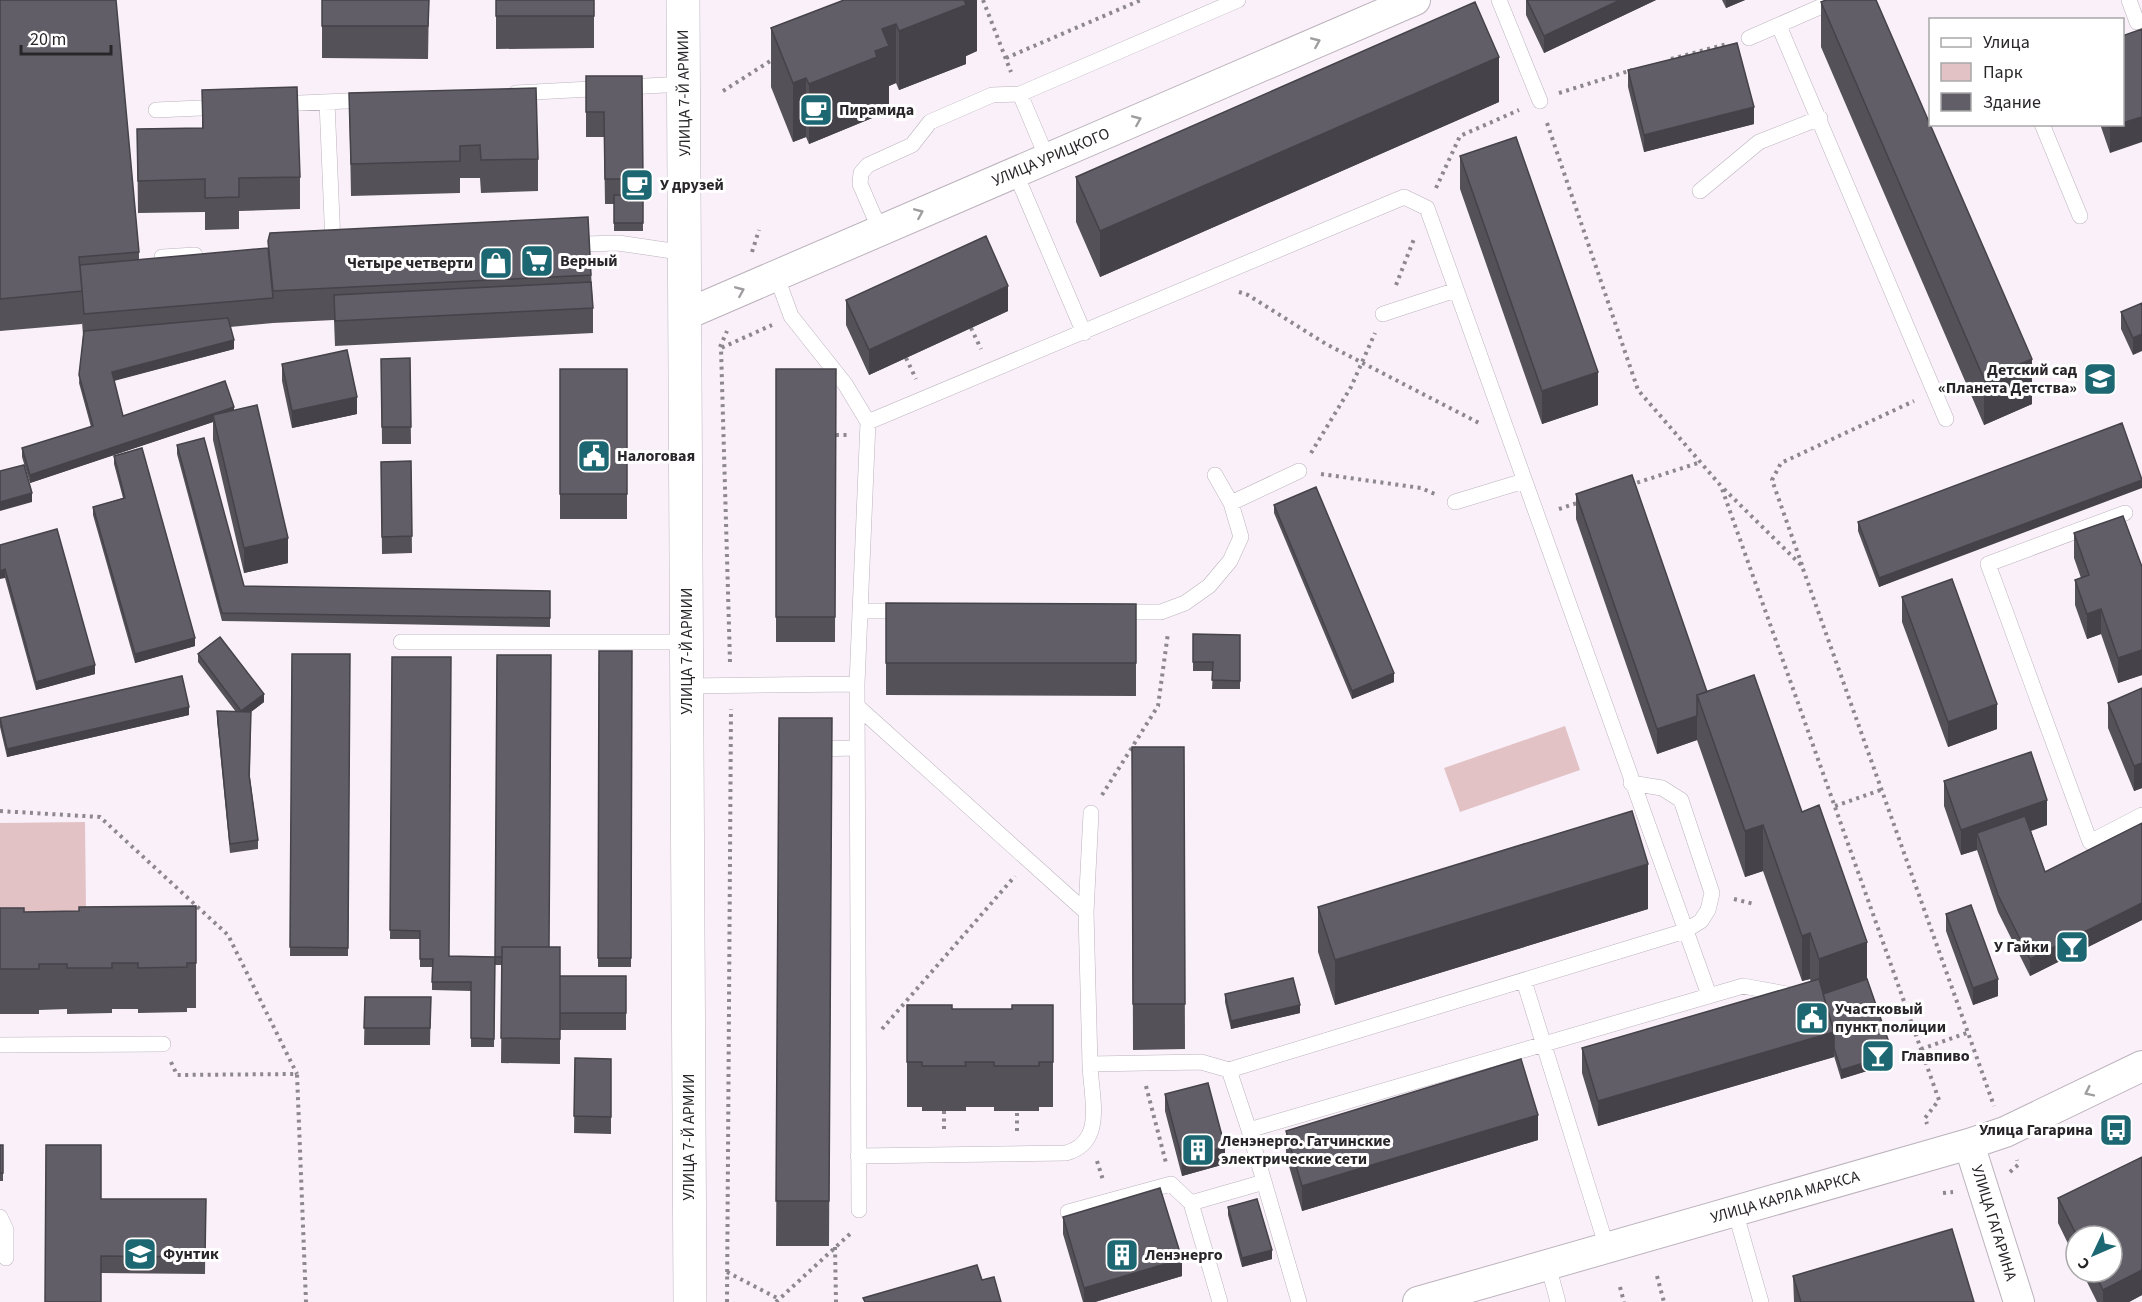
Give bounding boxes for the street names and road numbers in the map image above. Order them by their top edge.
street label: УЛИЦА 7-Й АРМИИ [672,29,696,157]
street label: УЛИЦА УРИЦКОГО [989,122,1113,192]
street label: УЛИЦА 7-Й АРМИИ [676,587,698,715]
street label: УЛИЦА 7-Й АРМИИ [678,1073,700,1201]
street label: УЛИЦА ГАГАРИНА [1966,1162,2022,1284]
street label: УЛИЦА КАРЛА МАРКСА [1708,1165,1862,1229]

